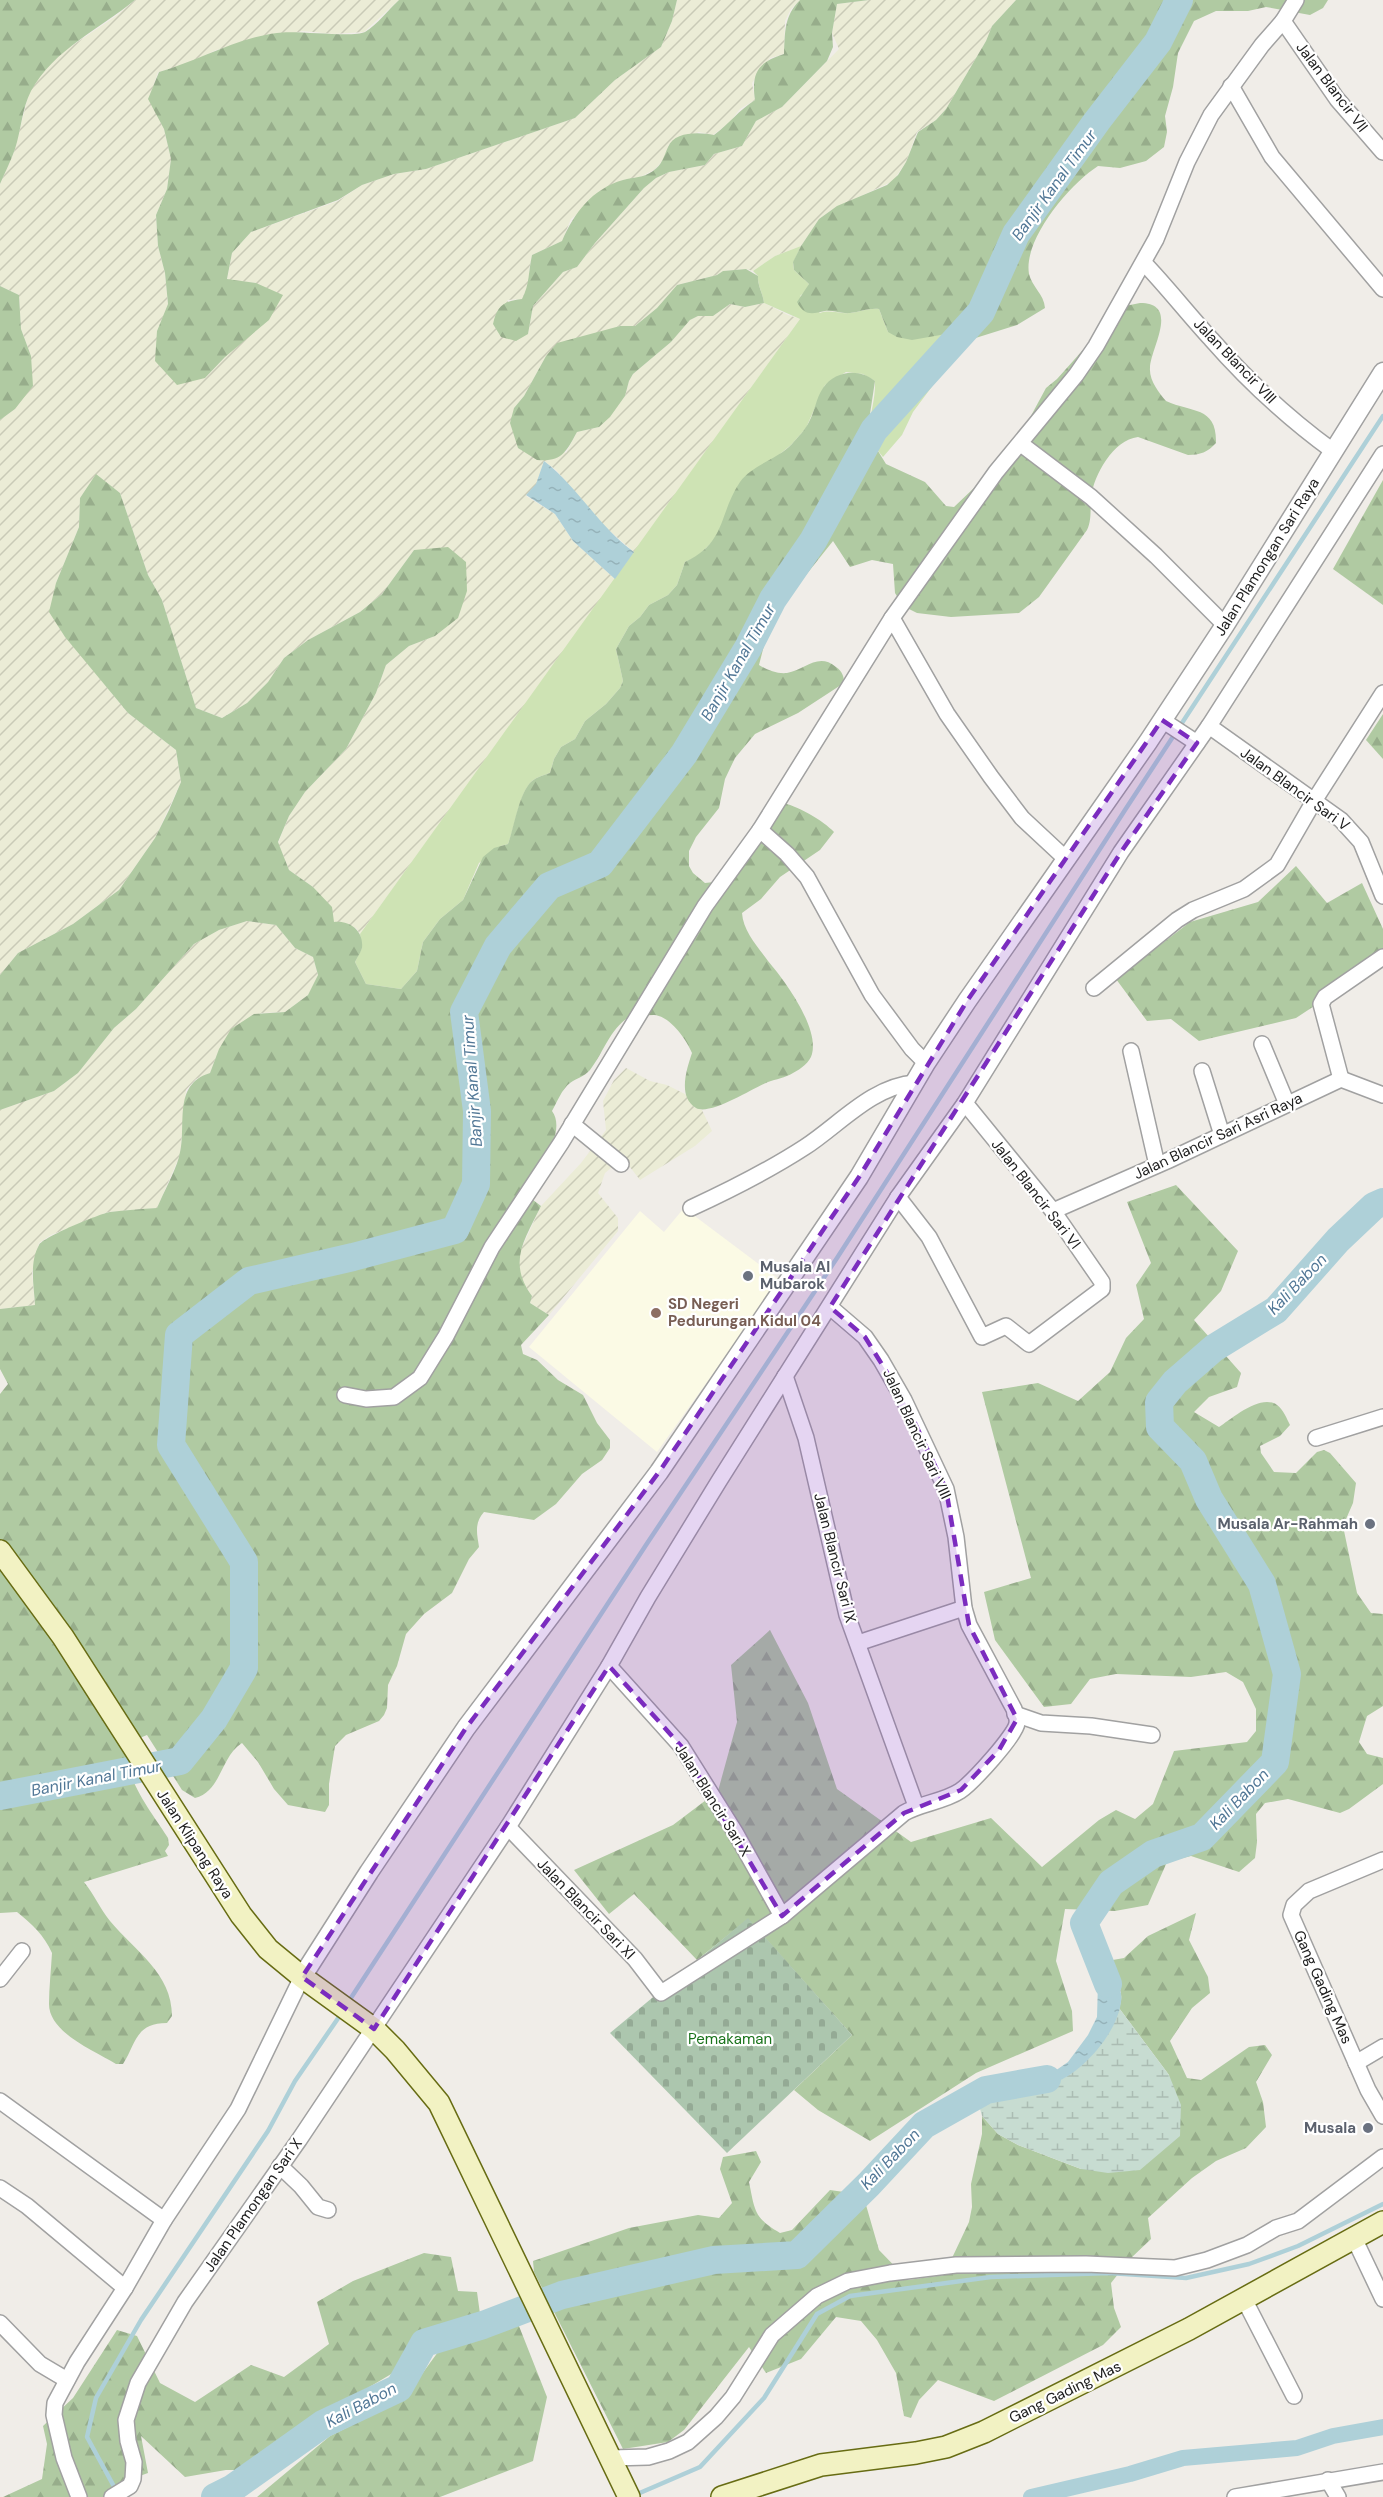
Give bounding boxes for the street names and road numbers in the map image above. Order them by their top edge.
street label: Jalan Blancir VII [1292,38,1372,136]
street label: Jalan Blancir VIII [1189,314,1281,408]
street label: Jalan Plamongan Sari Raya [1210,474,1324,640]
street label: Jalan Blancir Sari V [1236,742,1354,836]
street label: Jalan Blancir Sari Asri Raya [1130,1088,1306,1184]
street label: Jalan Blancir Sari VI [987,1135,1085,1253]
street label: Jalan Blancir Sari VIII [878,1366,956,1502]
street label: Jalan Blancir Sari IX [809,1491,861,1625]
street label: Jalan Blancir Sari X [670,1740,756,1860]
street label: Jalan Klipang Raya [152,1785,238,1903]
street label: Jalan Blancir Sari XI [533,1854,639,1964]
street label: Gang Gading Mas [1289,1927,1357,2047]
street label: Jalan Plamongan Sari X [199,2134,307,2276]
street label: Gang Gading Mas [1006,2356,1124,2428]

